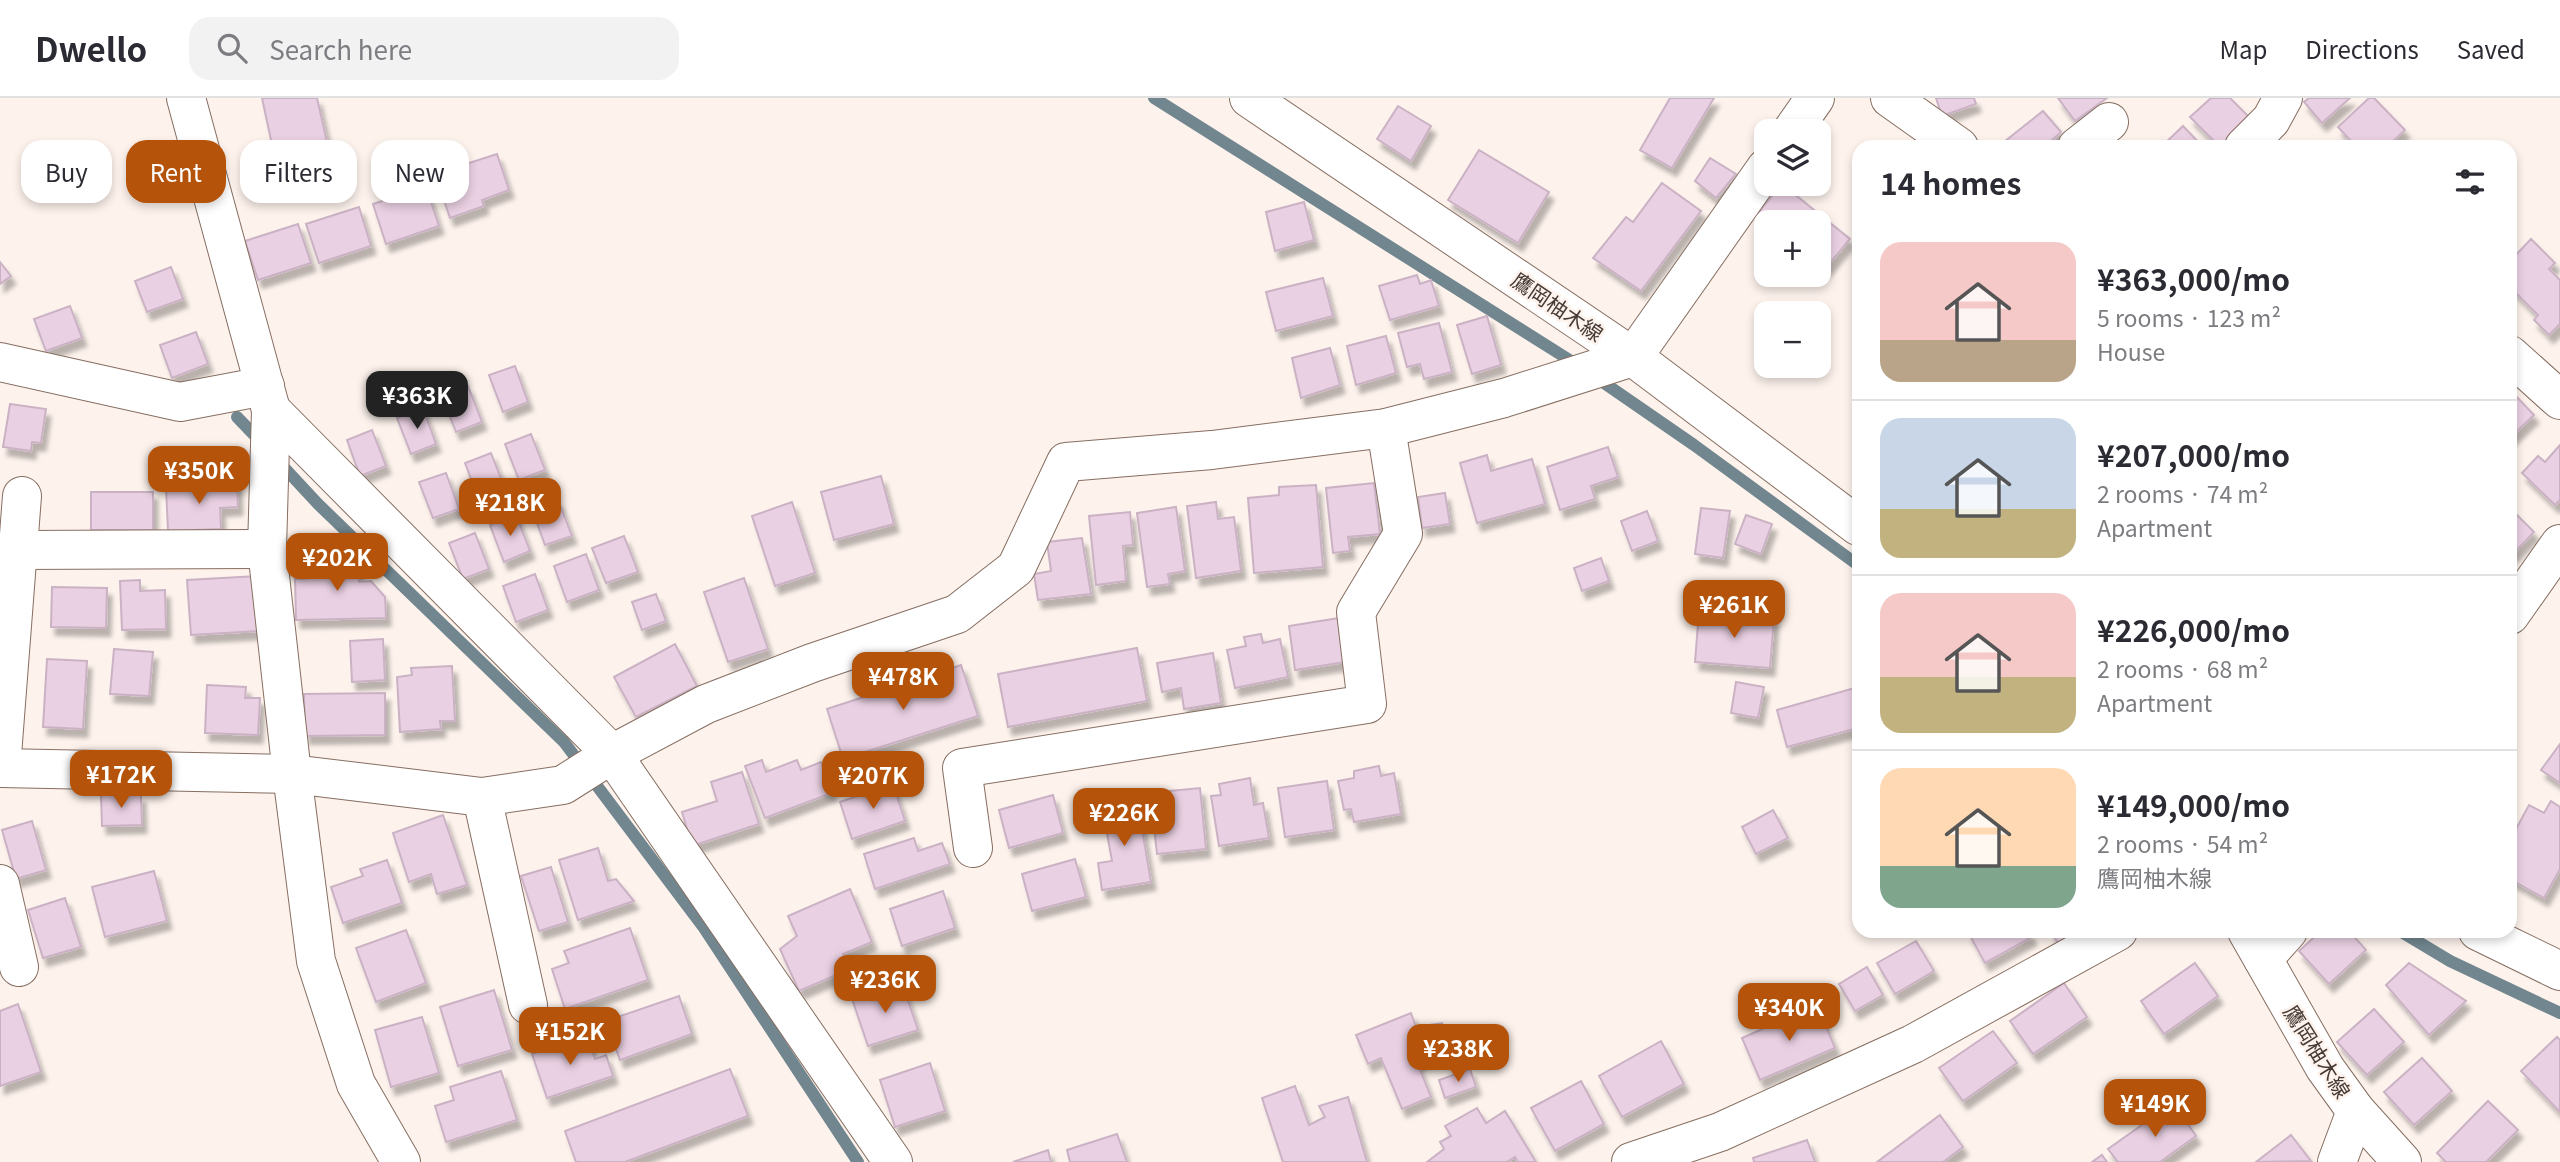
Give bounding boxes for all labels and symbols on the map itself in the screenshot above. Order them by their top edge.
street label: 鷹岡柚木線 [1506,264,1610,348]
pin: ¥363K [368,372,466,431]
pin: ¥350K [150,446,248,506]
pin: ¥218K [461,478,559,538]
pin: ¥202K [288,533,386,593]
pin: ¥261K [1685,580,1783,640]
pin: ¥478K [854,652,952,712]
pin: ¥172K [72,750,170,810]
pin: ¥207K [824,752,922,811]
pin: ¥226K [1075,788,1173,848]
pin: ¥236K [836,956,934,1015]
pin: ¥340K [1740,984,1838,1043]
street label: 鷹岡柚木線 [2277,999,2359,1103]
pin: ¥152K [521,1007,619,1067]
pin: ¥238K [1409,1024,1507,1084]
pin: ¥149K [2106,1080,2204,1139]

